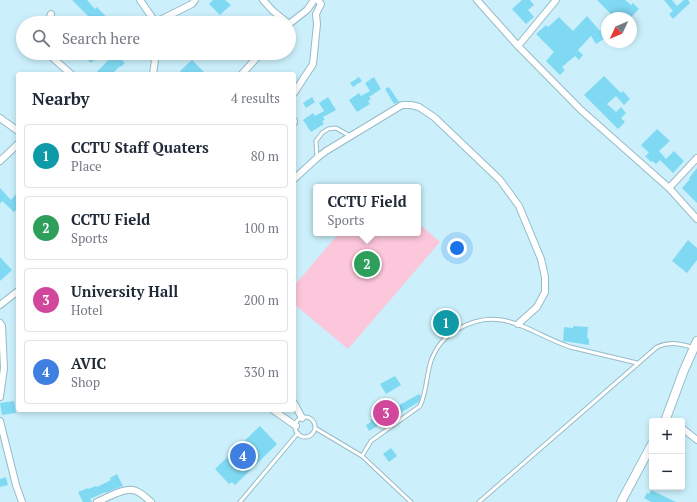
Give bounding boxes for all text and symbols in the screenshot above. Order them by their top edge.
north arrow [601,12,637,48]
search box [16,16,296,60]
icon: search [30,27,52,49]
text: Search here [62,28,140,48]
text: Nearby [32,87,90,110]
text: 4 results [231,89,280,107]
text: CCTU Staff Quaters [71,137,209,157]
text: 1 [42,147,50,165]
text: 80 m [251,147,279,165]
text: Place [71,157,102,175]
popup [313,184,421,236]
text: CCTU Field [327,191,407,211]
text: CCTU Field [71,209,150,229]
text: Sports [327,211,364,229]
text: 2 [42,219,50,237]
text: 100 m [244,219,279,237]
text: Sports [71,229,108,247]
your location [447,238,467,258]
pin: 2 [354,249,380,279]
text: University Hall [71,281,178,301]
text: 3 [42,291,50,309]
text: 200 m [244,291,279,309]
text: Hotel [71,301,103,319]
pin: 1 [433,308,459,338]
text: AVIC [71,353,106,373]
text: 4 [42,363,50,381]
text: 330 m [244,363,279,381]
text: Shop [71,373,100,391]
pin: 3 [373,398,399,428]
map controls [649,418,685,490]
button: + [649,418,685,454]
pin: 4 [230,441,256,471]
button: − [649,454,685,490]

